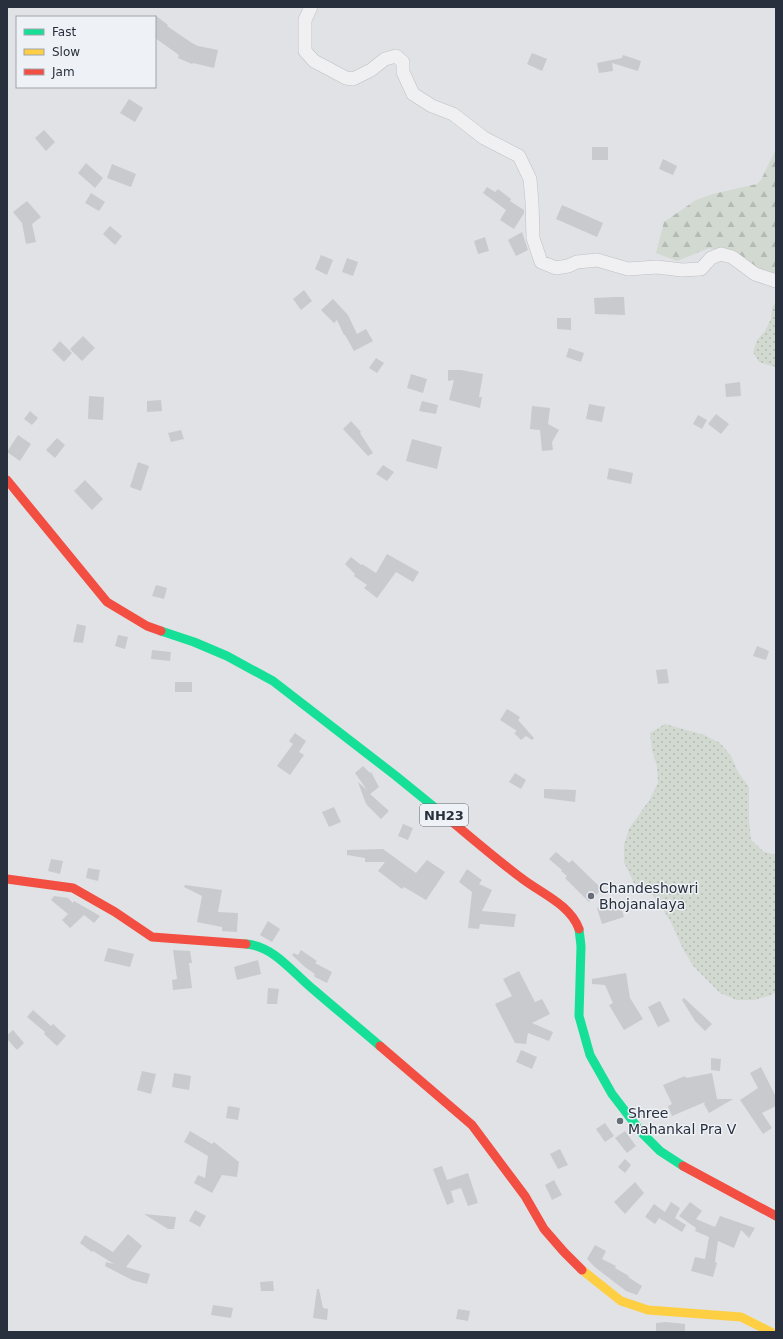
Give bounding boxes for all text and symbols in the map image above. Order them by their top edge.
legend [16,16,156,88]
text: Fast [52,25,76,39]
text: Slow [52,45,80,59]
text: Jam [51,65,75,79]
road number: NH23 [420,804,468,826]
place label: Chandeshowri Bhojanalaya [599,880,698,912]
marker: Chandeshowri Bhojanalaya [586,891,596,901]
place label: Shree Mahankal Pra V [628,1105,737,1137]
marker: Shree Mahankal Pra V [615,1116,625,1126]

